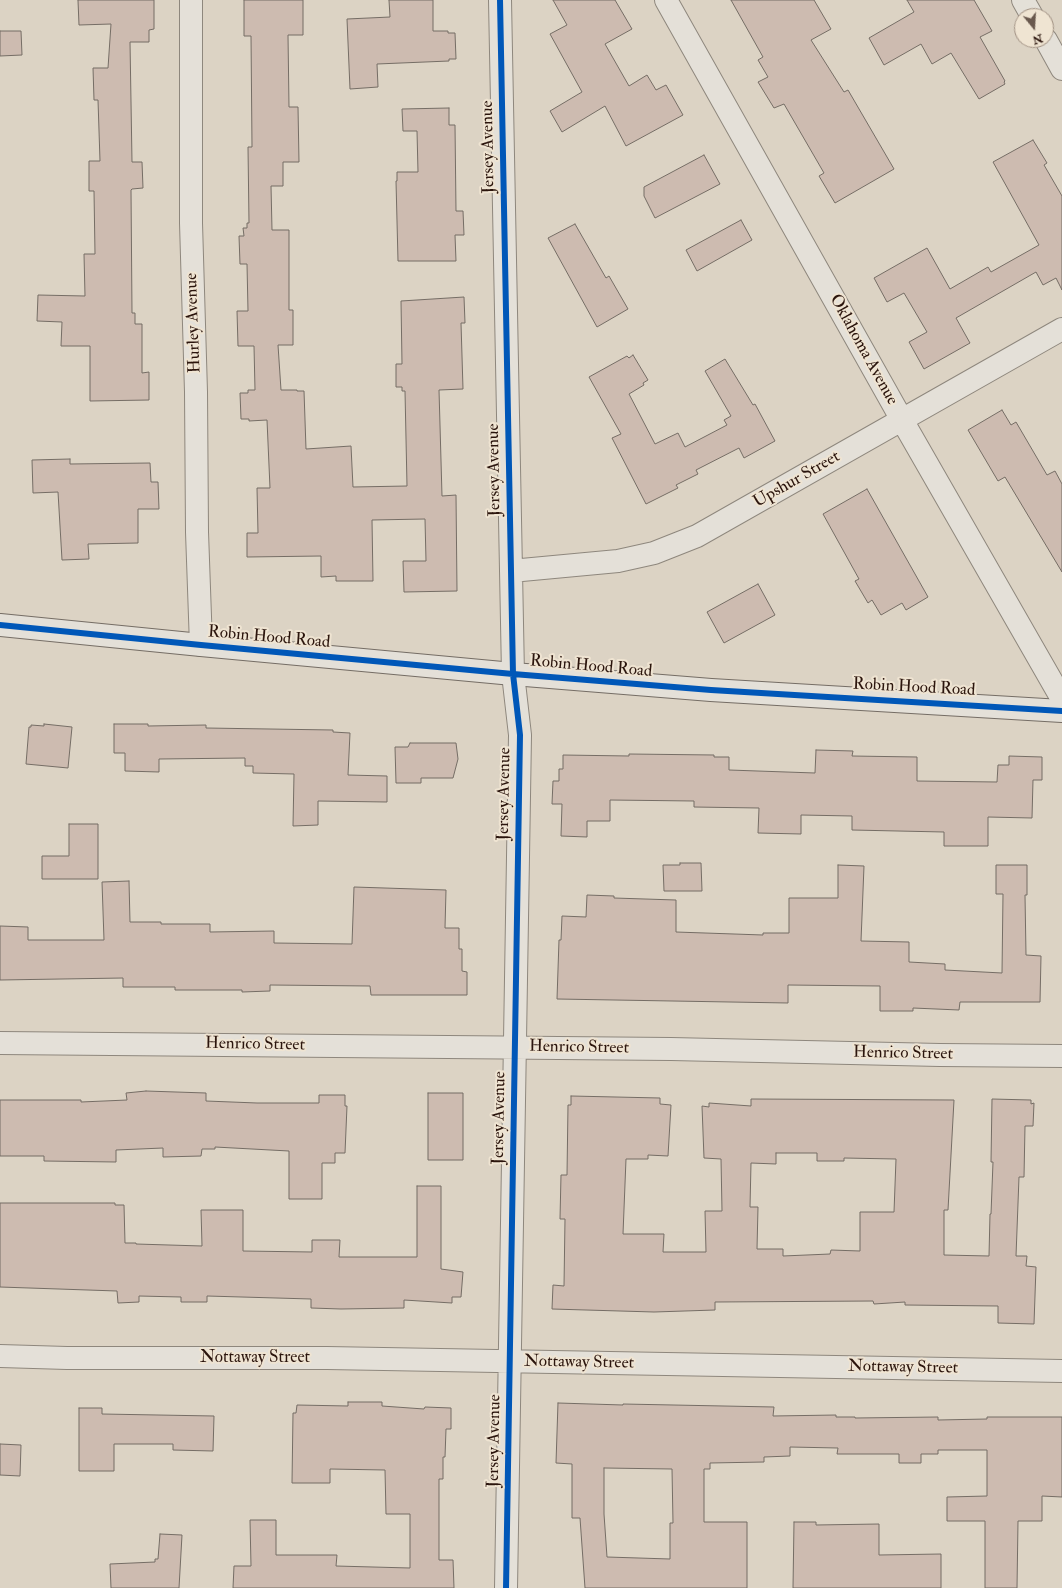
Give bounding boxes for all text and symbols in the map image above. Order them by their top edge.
north arrow [1014,8,1054,48]
text: N [1031,31,1044,47]
street label: Jersey Avenue [478,100,500,194]
street label: Hurley Avenue [182,272,206,374]
street label: Oklahoma Avenue [824,291,902,409]
street label: Jersey Avenue [484,423,506,517]
street label: Upshur Street [750,447,844,513]
street label: Robin Hood Road [207,622,331,654]
street label: Robin Hood Road [529,651,653,683]
street label: Robin Hood Road [852,675,976,701]
street label: Jersey Avenue [494,747,516,841]
street label: Henrico Street [205,1034,305,1056]
street label: Henrico Street [529,1037,629,1059]
street label: Henrico Street [853,1043,953,1065]
street label: Jersey Avenue [489,1071,511,1165]
street label: Nottaway Street [200,1348,310,1368]
street label: Nottaway Street [524,1352,634,1374]
street label: Nottaway Street [848,1357,958,1379]
street label: Jersey Avenue [484,1394,506,1488]

